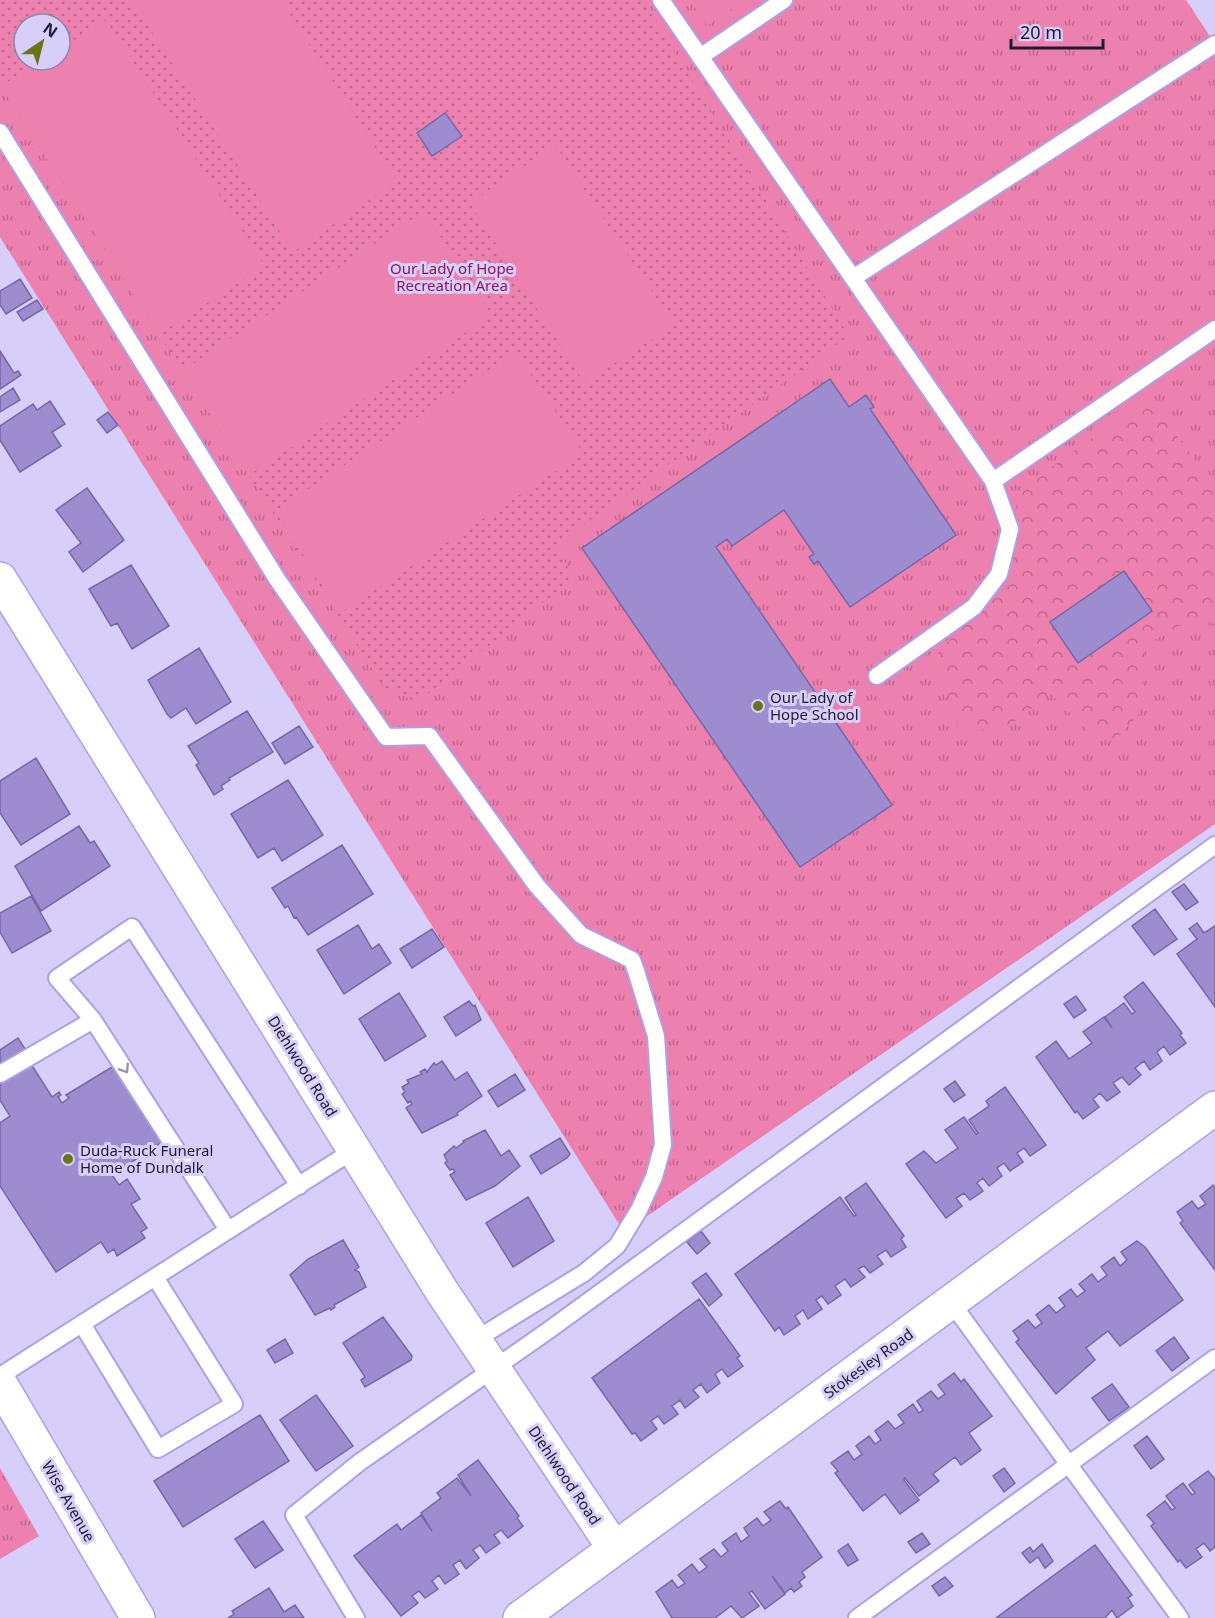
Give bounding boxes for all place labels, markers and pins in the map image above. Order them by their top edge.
place label: Our Lady of Hope School [770,687,859,724]
marker: Our Lady of Hope School [751,699,765,713]
place label: Duda-Ruck Funeral Home of Dundalk [80,1140,213,1177]
marker: Duda-Ruck Funeral Home of Dundalk [61,1152,75,1166]

